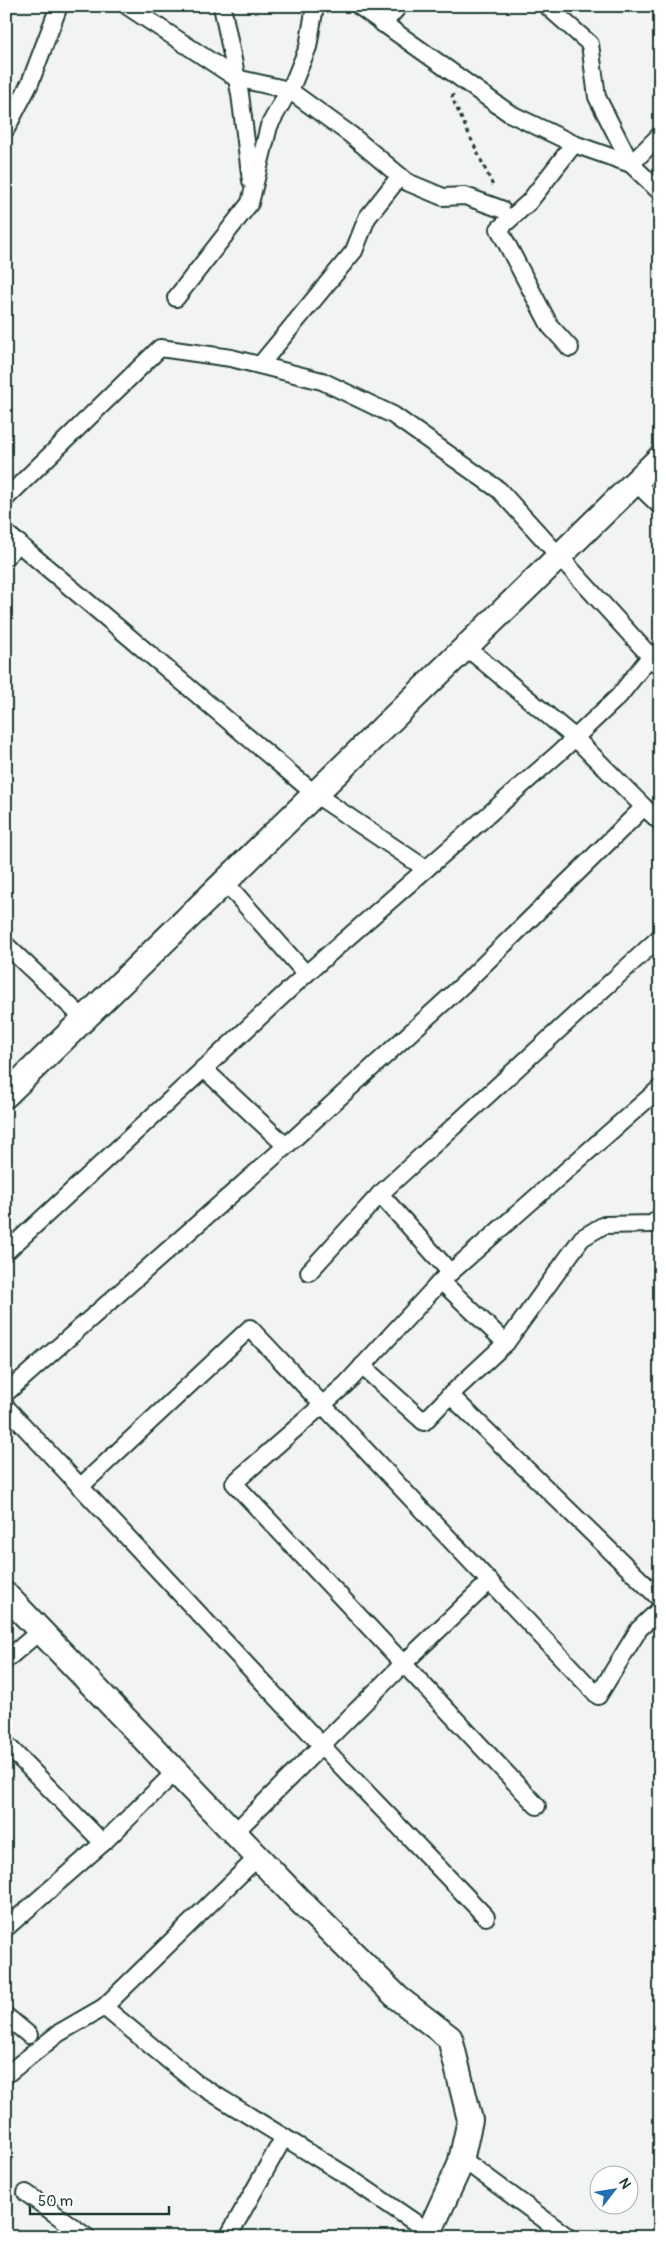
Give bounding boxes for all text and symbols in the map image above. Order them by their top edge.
north arrow [588,2166,638,2216]
text: N [615,2175,634,2192]
scale bar [30,2183,169,2215]
text: 50 m [38,2192,73,2211]

